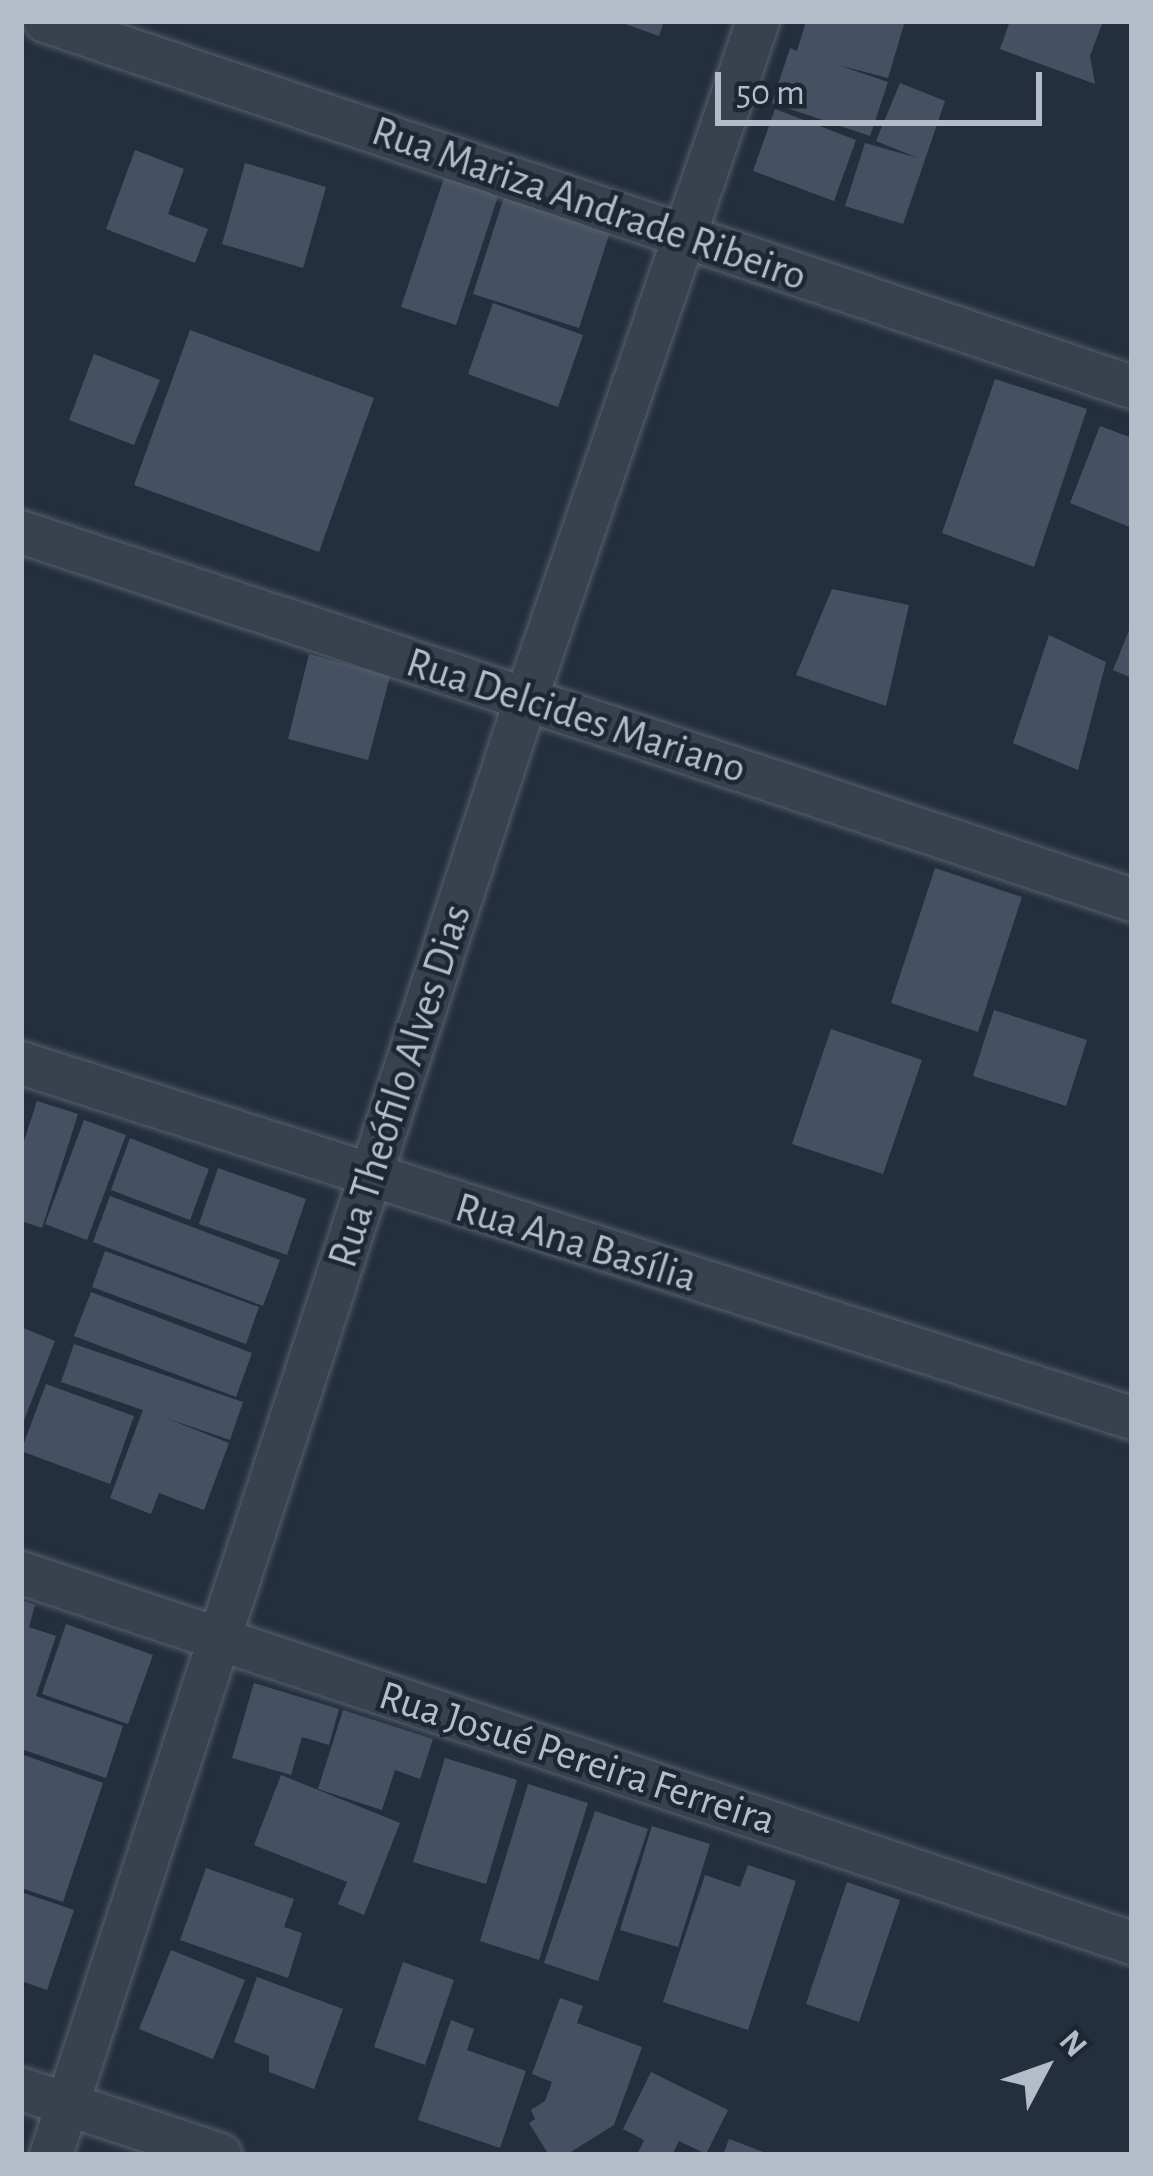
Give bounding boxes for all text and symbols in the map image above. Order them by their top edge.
scale bar [721,48,1048,122]
text: 50 m [736,75,805,111]
street label: Rua Mariza Andrade Ribeiro [365,106,813,302]
street label: Rua Delcides Mariano [400,637,752,795]
street label: Rua Theófilo Alves Dias [318,898,482,1274]
street label: Rua Ana Basília [449,1182,703,1304]
street label: Rua Josué Pereira Ferreira [373,1670,781,1846]
north arrow [985,2008,1105,2128]
text: N [1053,2025,1093,2064]

